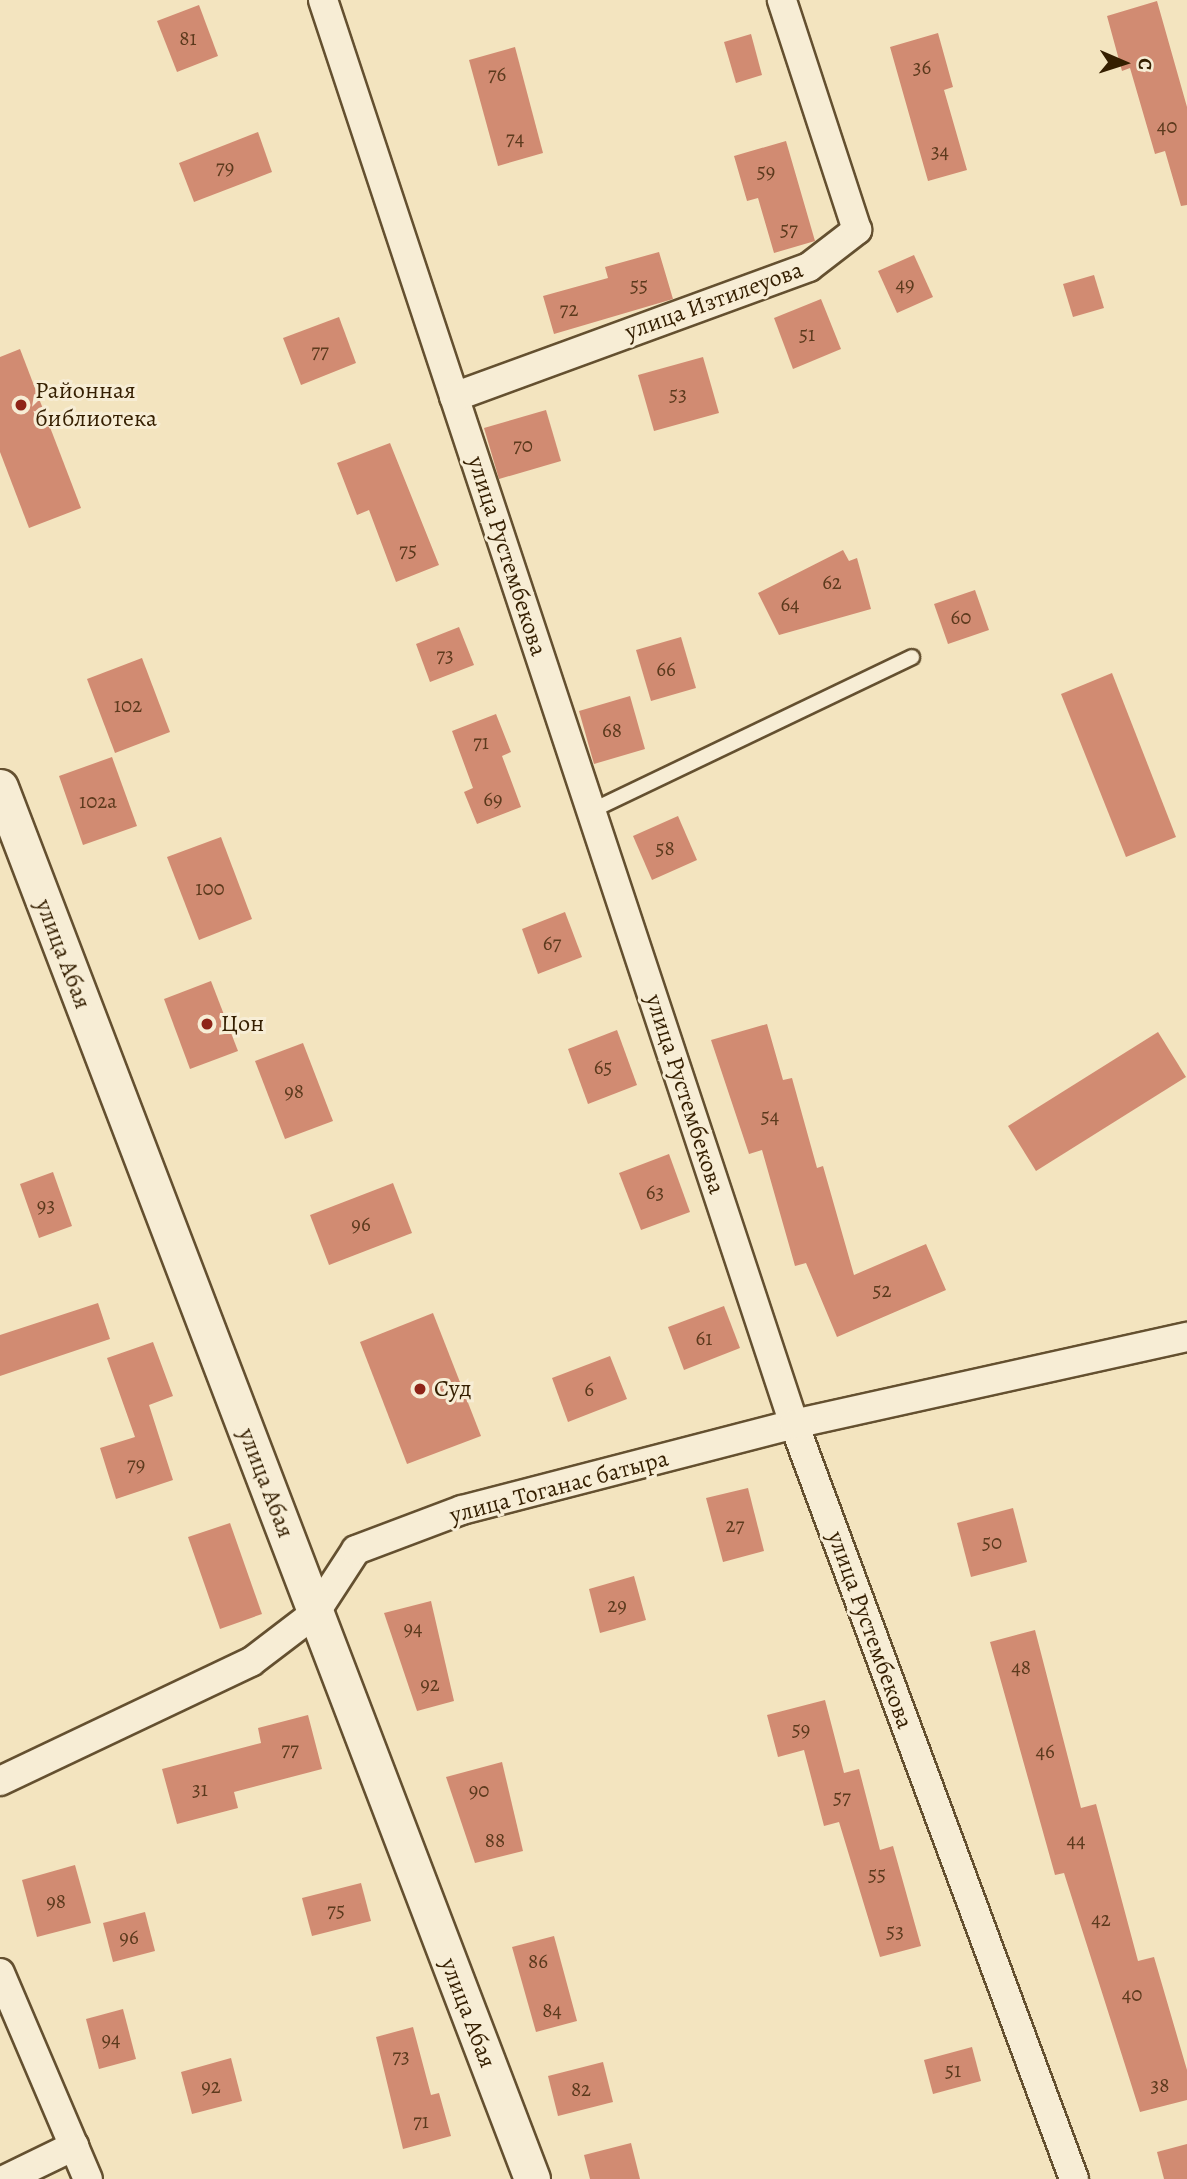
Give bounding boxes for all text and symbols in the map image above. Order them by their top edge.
house number: 81 [179,25,197,51]
north arrow [1089,28,1159,98]
house number: 36 [913,54,931,80]
text: С [1132,58,1158,71]
house number: 76 [488,61,506,87]
house number: 40 [1157,113,1177,139]
house number: 74 [506,125,524,151]
house number: 34 [931,138,949,164]
house number: 79 [216,154,234,180]
house number: 59 [757,158,775,184]
house number: 57 [780,216,798,242]
street label: улица Изтилеуова [621,255,807,347]
house number: 49 [895,271,915,297]
house number: 55 [630,272,648,298]
house number: 72 [560,296,578,322]
house number: 51 [799,321,815,347]
house number: 77 [311,338,329,364]
place label: Районная библиотека [35,377,157,433]
house number: 53 [669,381,687,407]
marker: Районная библиотека [13,397,29,413]
house number: 70 [513,432,533,458]
street label: улица Рустембекова [461,453,553,659]
house number: 75 [399,537,417,563]
house number: 62 [822,569,842,595]
house number: 64 [780,591,800,617]
house number: 60 [951,604,971,630]
house number: 73 [436,642,454,668]
house number: 66 [656,656,676,682]
house number: 102 [114,692,142,718]
house number: 68 [602,717,622,743]
house number: 71 [473,729,489,755]
house number: 69 [483,786,503,812]
house number: 102а [79,788,117,814]
house number: 58 [655,835,675,861]
house number: 100 [195,875,225,901]
street label: улица Абая [29,895,97,1013]
house number: 67 [543,930,561,956]
street label: улица Рустембекова [639,991,731,1197]
place label: Цон [221,1010,264,1038]
marker: Цон [199,1016,215,1032]
house number: 65 [594,1054,612,1080]
house number: 98 [284,1078,304,1104]
house number: 54 [761,1103,779,1129]
house number: 63 [646,1179,664,1205]
house number: 93 [37,1192,55,1218]
house number: 96 [351,1211,371,1237]
house number: 52 [872,1277,892,1303]
house number: 61 [696,1325,712,1351]
place label: Суд [434,1375,471,1403]
house number: 6 [584,1376,594,1402]
marker: Суд [412,1381,428,1397]
street label: улица Абая [232,1424,300,1542]
street label: улица Тоганас батыра [447,1444,671,1530]
house number: 79 [127,1451,145,1477]
house number: 27 [726,1512,744,1538]
street label: улица Рустембекова [821,1527,919,1733]
house number: 50 [982,1529,1002,1555]
house number: 29 [607,1592,627,1618]
house number: 94 [403,1615,423,1641]
house number: 48 [1011,1654,1031,1680]
house number: 92 [420,1671,440,1697]
house number: 59 [792,1716,810,1742]
house number: 77 [281,1736,299,1762]
house number: 46 [1035,1738,1055,1764]
house number: 31 [192,1776,208,1802]
house number: 90 [469,1777,489,1803]
house number: 57 [833,1784,851,1810]
house number: 88 [485,1827,505,1853]
house number: 44 [1066,1827,1086,1853]
house number: 55 [868,1861,886,1887]
house number: 98 [46,1888,66,1914]
house number: 75 [327,1897,345,1923]
house number: 42 [1091,1906,1111,1932]
house number: 53 [886,1918,904,1944]
house number: 96 [119,1924,139,1950]
house number: 86 [528,1948,548,1974]
street label: улица Абая [434,1954,502,2072]
house number: 40 [1122,1981,1142,2007]
house number: 84 [542,1997,562,2023]
house number: 94 [101,2026,121,2052]
house number: 73 [392,2043,410,2069]
house number: 51 [945,2057,961,2083]
house number: 38 [1151,2072,1169,2098]
house number: 92 [201,2073,221,2099]
house number: 82 [571,2076,591,2102]
house number: 71 [413,2108,429,2134]

